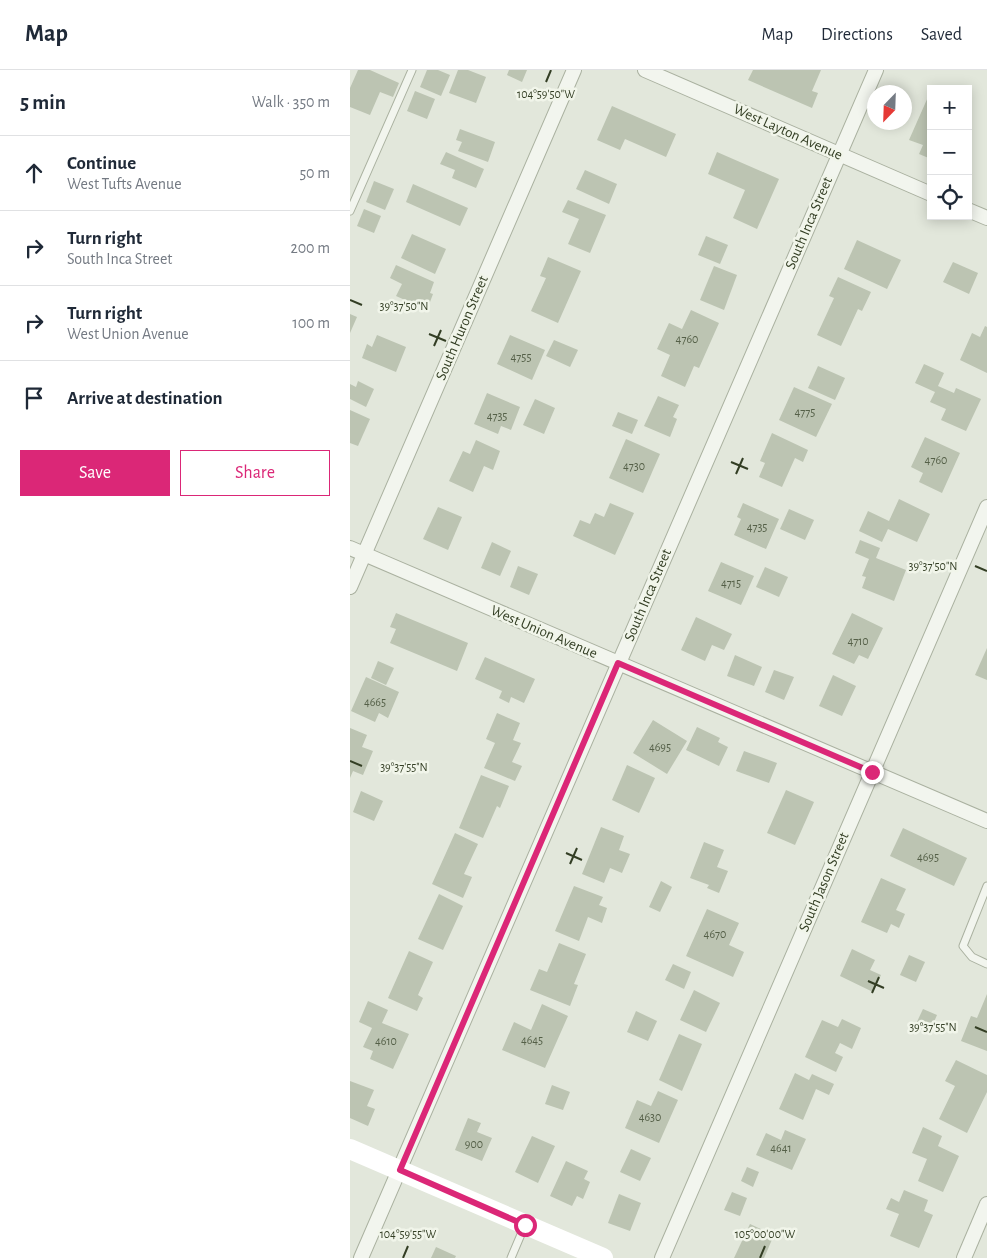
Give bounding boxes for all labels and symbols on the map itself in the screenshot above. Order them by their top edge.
north arrow [867,85,912,130]
text: 104°59'50"W [517,88,575,100]
street label: West Layton Avenue [731,101,845,163]
street label: South Inca Street [783,174,835,271]
street label: South Huron Street [433,273,491,383]
text: 39°37'50"N [380,300,428,312]
house number: 4760 [676,333,698,345]
house number: 4755 [511,351,531,363]
house number: 4775 [795,406,815,418]
house number: 4735 [487,410,507,422]
house number: 4760 [925,454,947,466]
house number: 4730 [623,460,645,472]
house number: 4735 [747,521,767,533]
street label: South Inca Street [622,546,674,643]
text: 39°37'50"N [909,560,957,572]
house number: 4715 [721,577,741,589]
street label: West Union Avenue [489,603,600,661]
house number: 4710 [847,635,869,647]
house number: 4665 [364,696,386,708]
house number: 4695 [649,741,671,753]
text: 39°37'55"N [380,761,428,773]
route end [861,761,884,784]
street label: South Jason Street [796,830,852,934]
house number: 4695 [917,851,939,863]
house number: 4670 [704,928,726,940]
text: 39°37'55"N [909,1021,957,1033]
house number: 4645 [521,1034,543,1046]
house number: 4610 [375,1035,397,1047]
house number: 4630 [639,1111,661,1123]
house number: 900 [465,1138,483,1150]
house number: 4641 [770,1142,792,1154]
route start [514,1214,537,1237]
text: 104°59'55"W [380,1228,437,1240]
text: 105°00'00"W [735,1228,796,1240]

